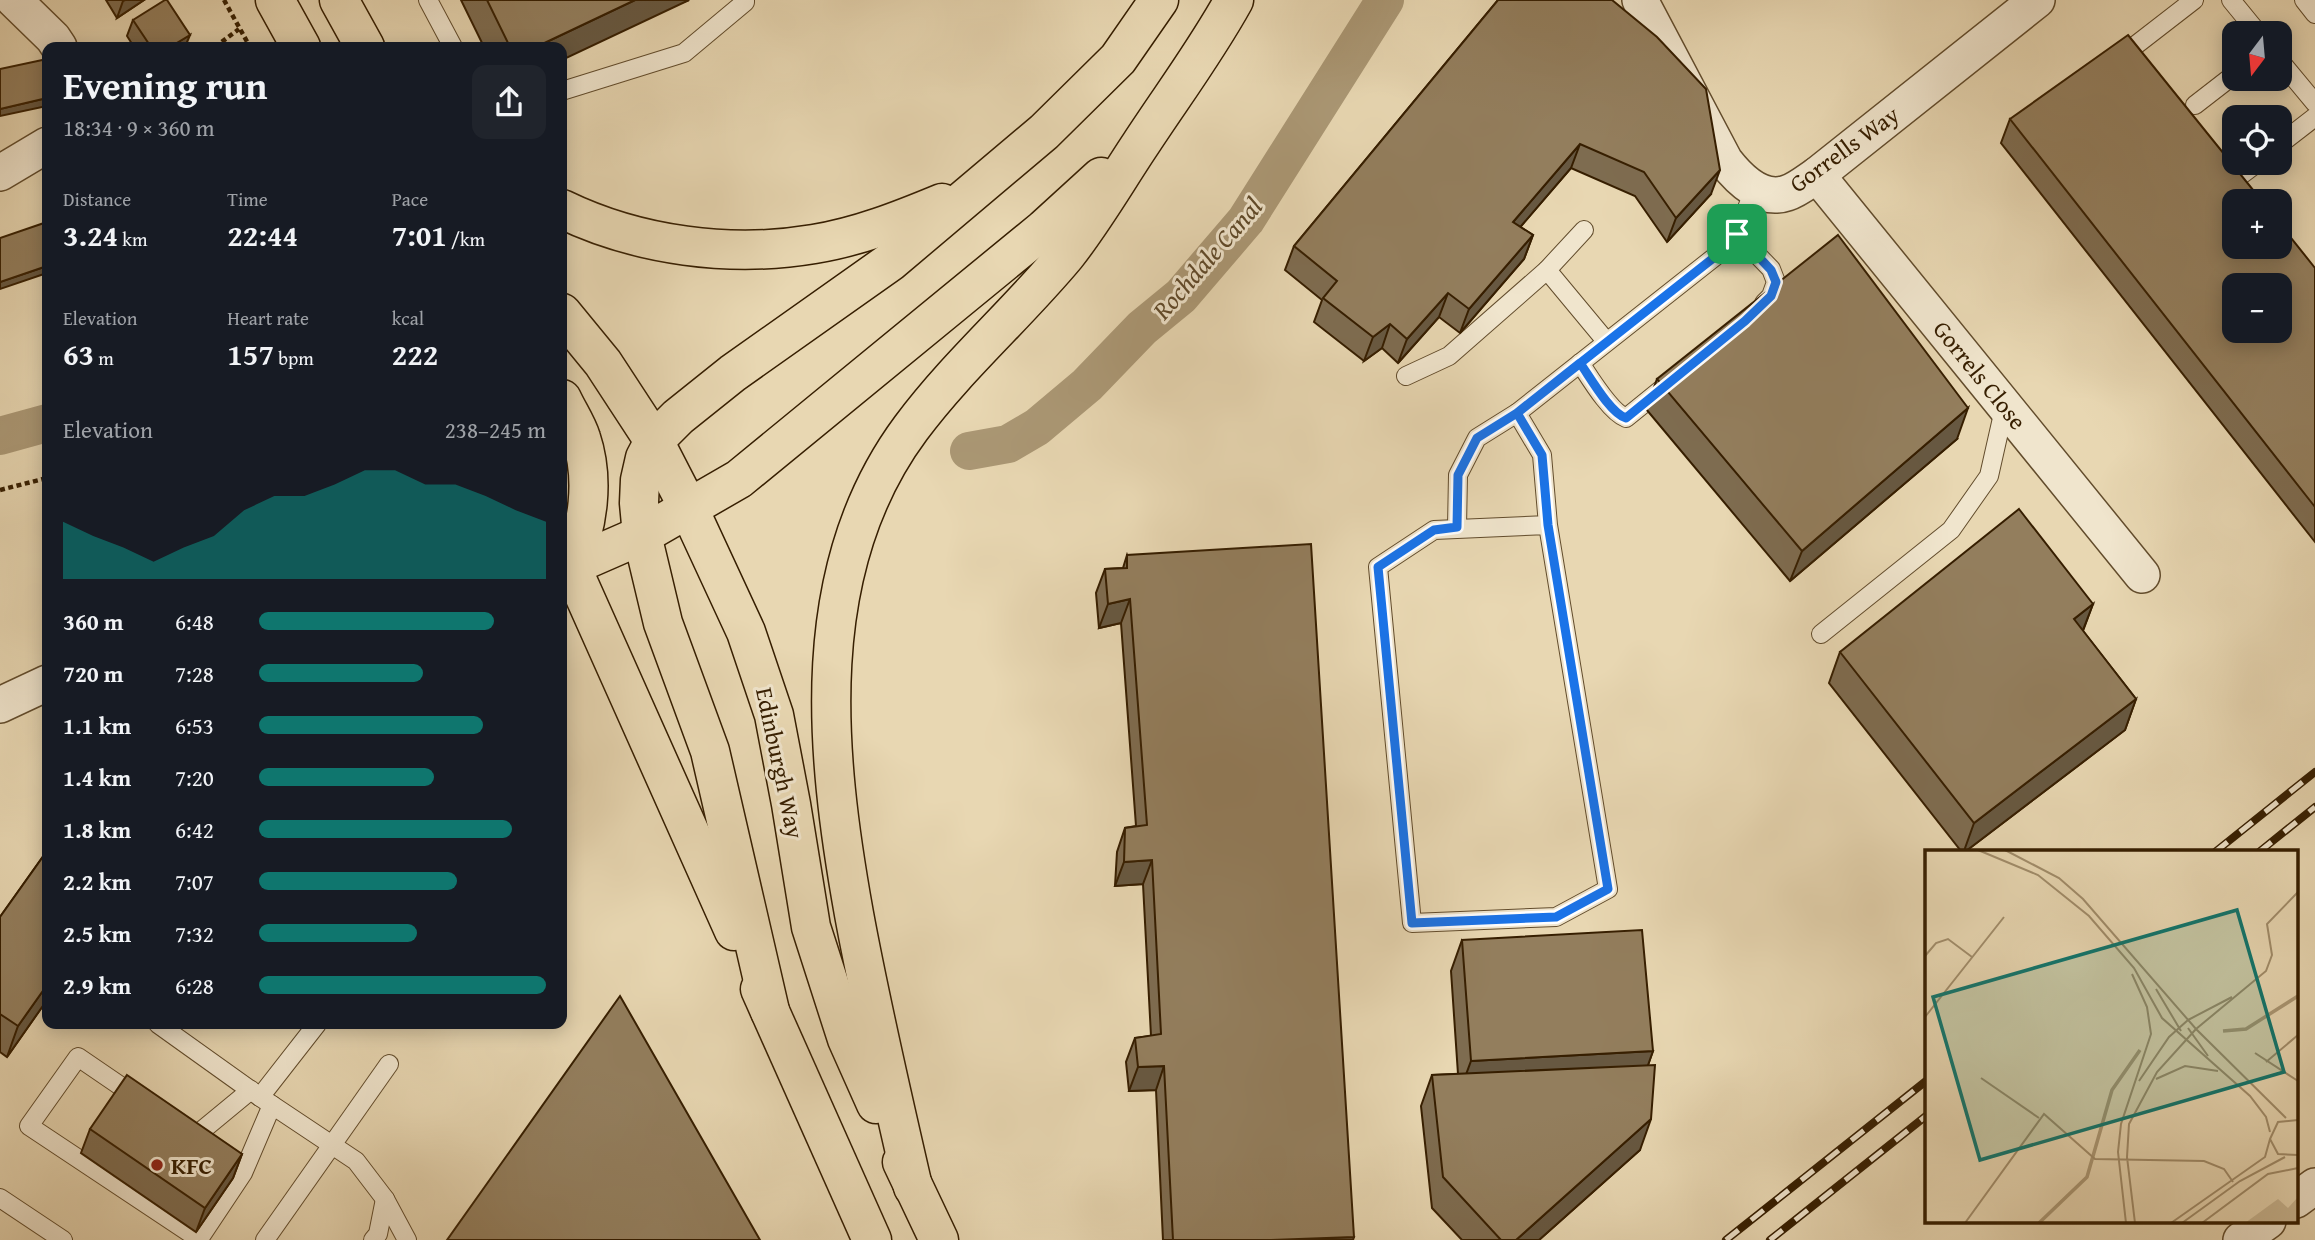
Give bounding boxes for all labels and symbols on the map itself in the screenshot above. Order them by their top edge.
north arrow [2222,21,2292,91]
street label: Gorrells Way [1782,97,1906,201]
water label: Rochdale Canal [1142,188,1271,329]
pin [1707,204,1767,264]
street label: Gorrels Close [1925,313,2035,437]
street label: Edinburgh Way [747,684,813,842]
inset map [1925,850,2298,1222]
place label: KFC [171,1148,212,1183]
marker: KFC [149,1157,165,1173]

